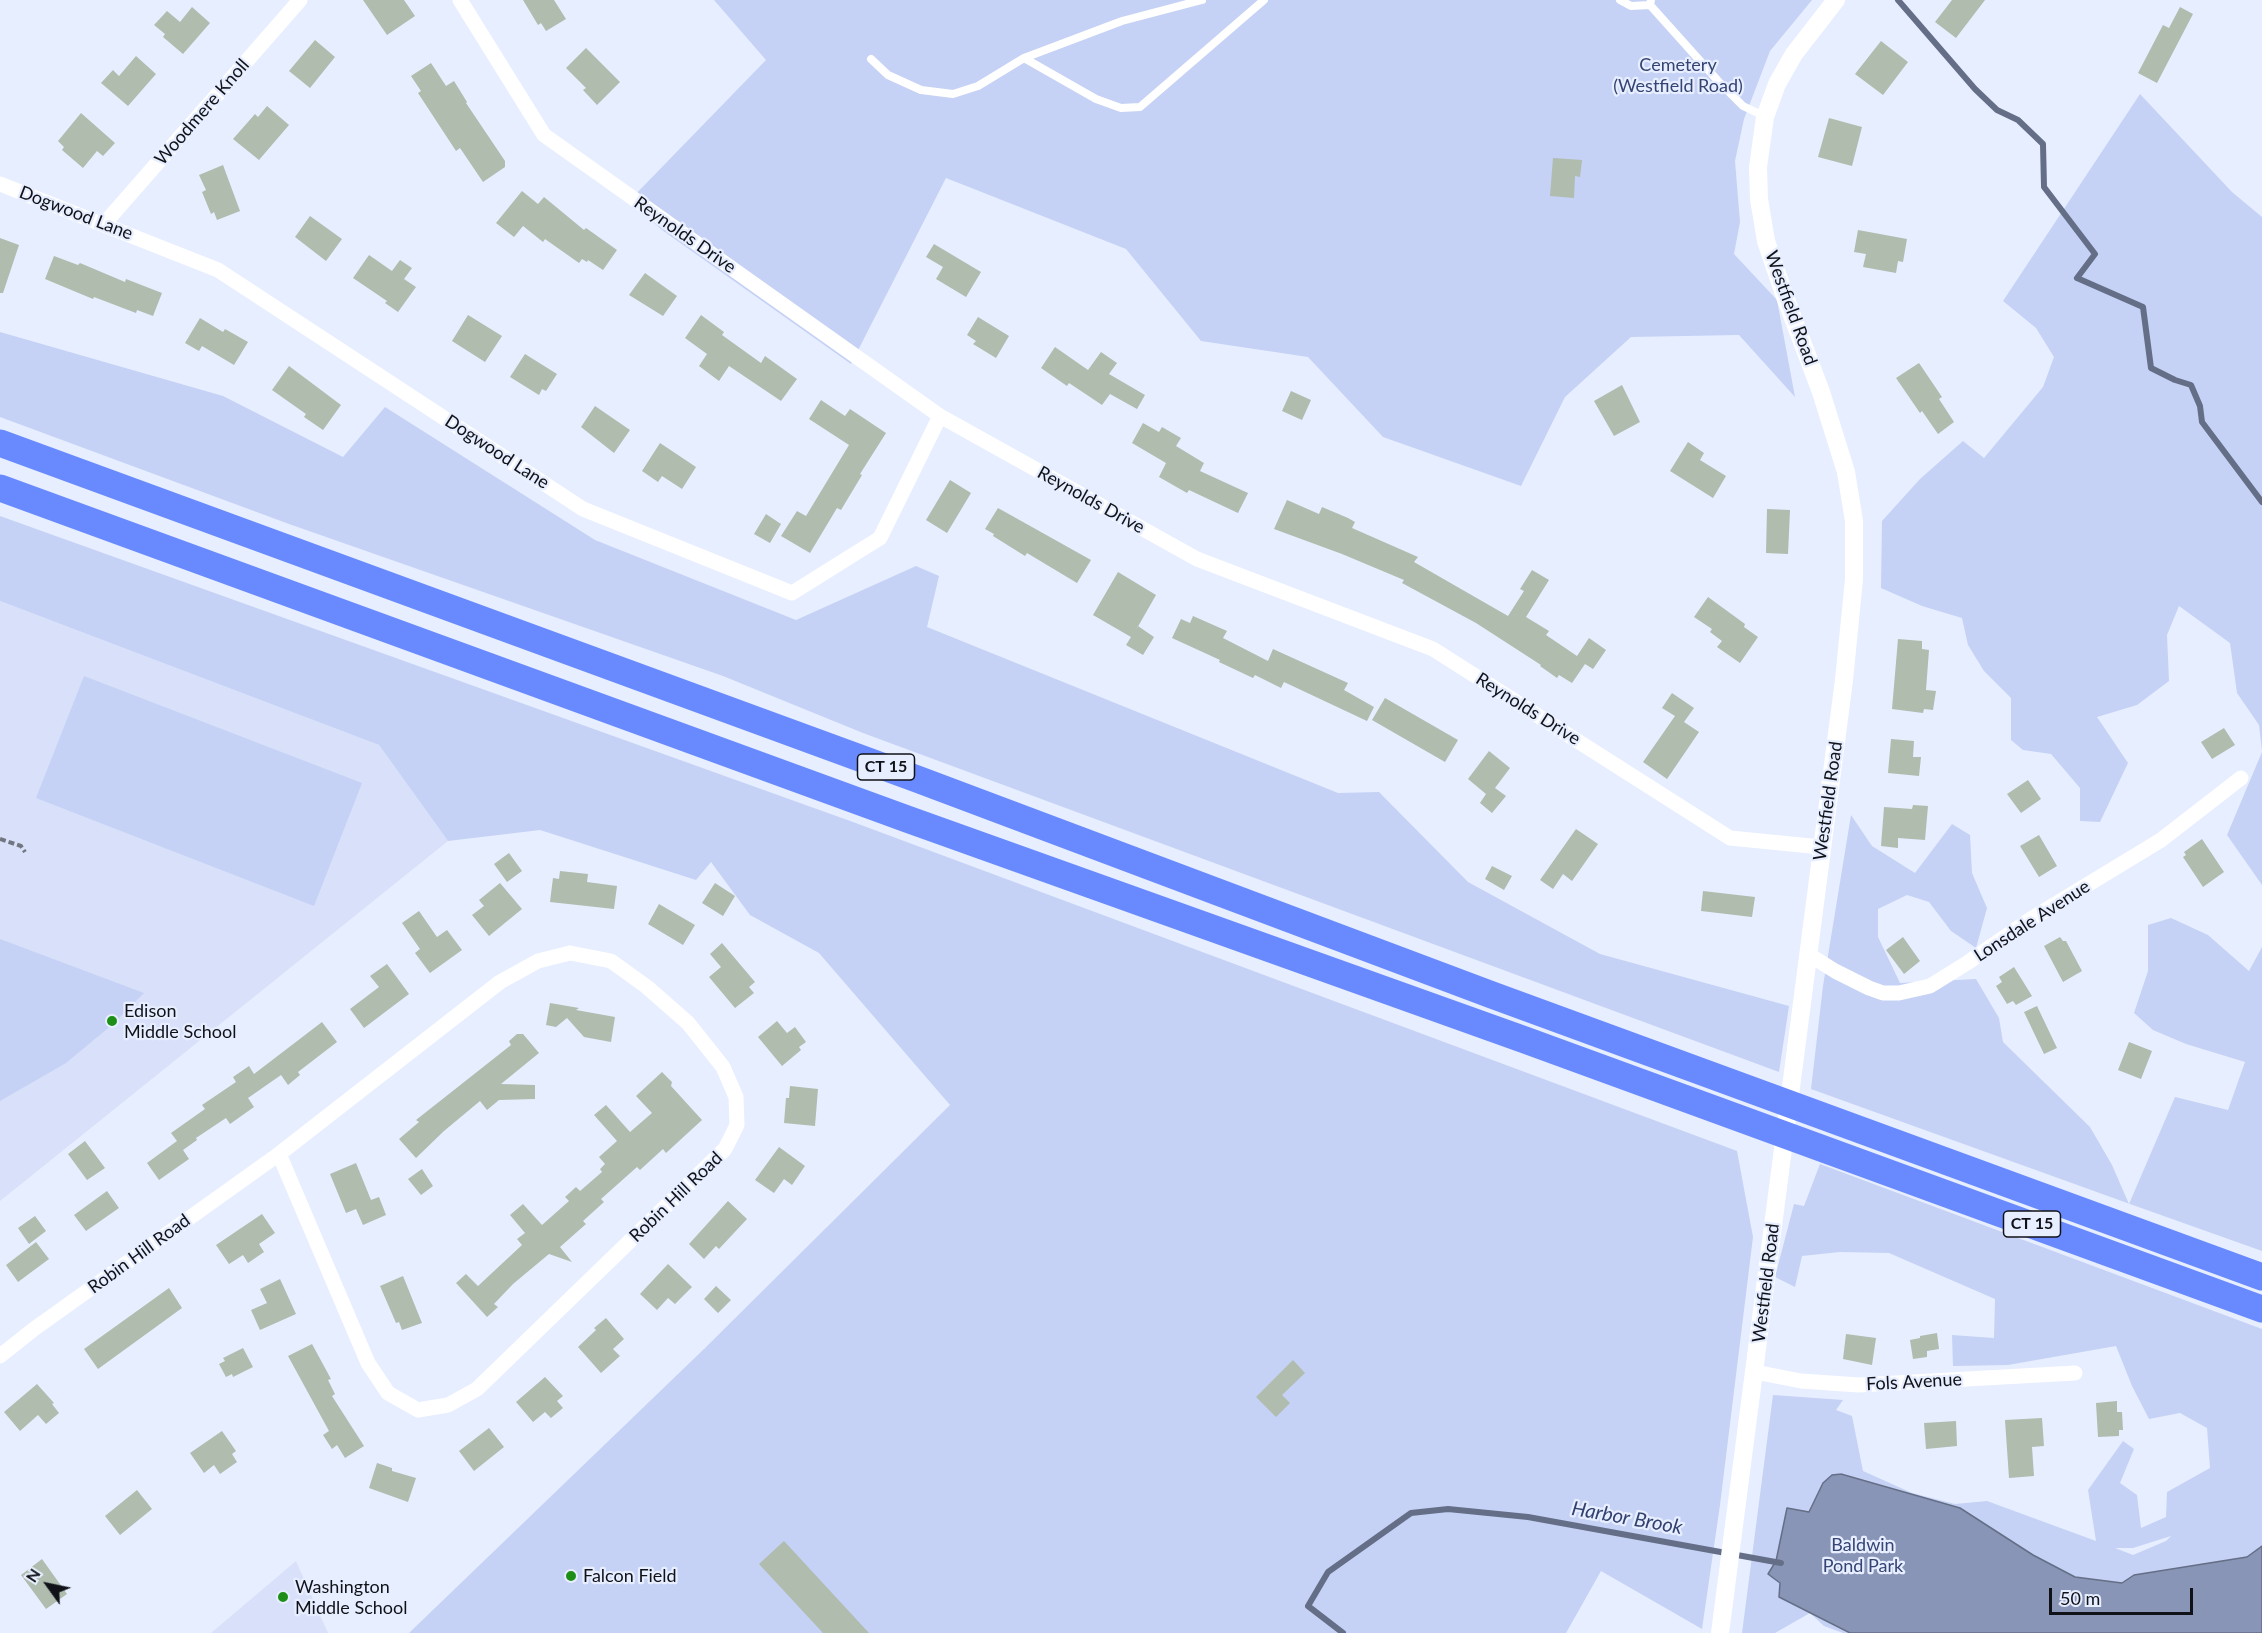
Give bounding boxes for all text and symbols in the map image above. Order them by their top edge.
park label: Cemetery (Westfield Road) [1613,54,1743,97]
street label: Woodmere Knoll [150,55,254,169]
street label: Dogwood Lane [16,181,136,245]
street label: Reynolds Drive [630,192,740,278]
street label: Westfield Road [1760,248,1822,368]
street label: Dogwood Lane [441,410,553,494]
street label: Reynolds Drive [1034,462,1148,538]
street label: Reynolds Drive [1472,668,1584,750]
street label: Westfield Road [1809,740,1847,862]
road number: CT 15 [858,754,914,780]
street label: Lonsdale Avenue [1970,876,2094,966]
place label: Edison Middle School [124,1000,236,1042]
marker: Edison Middle School [105,1014,119,1028]
street label: Robin Hill Road [625,1147,727,1247]
street label: Robin Hill Road [84,1210,194,1298]
road number: CT 15 [2004,1211,2060,1237]
street label: Westfield Road [1748,1222,1784,1344]
street label: Fols Avenue [1866,1369,1962,1395]
water label: Harbor Brook [1570,1496,1684,1540]
park label: Baldwin Pond Park [1823,1534,1903,1576]
north arrow [18,1555,78,1615]
text: N [21,1565,44,1585]
place label: Falcon Field [583,1565,677,1587]
marker: Falcon Field [564,1569,578,1583]
place label: Washington Middle School [295,1576,407,1618]
scale bar [2052,1576,2196,1614]
text: 50 m [2060,1587,2100,1609]
marker: Washington Middle School [276,1590,290,1604]

